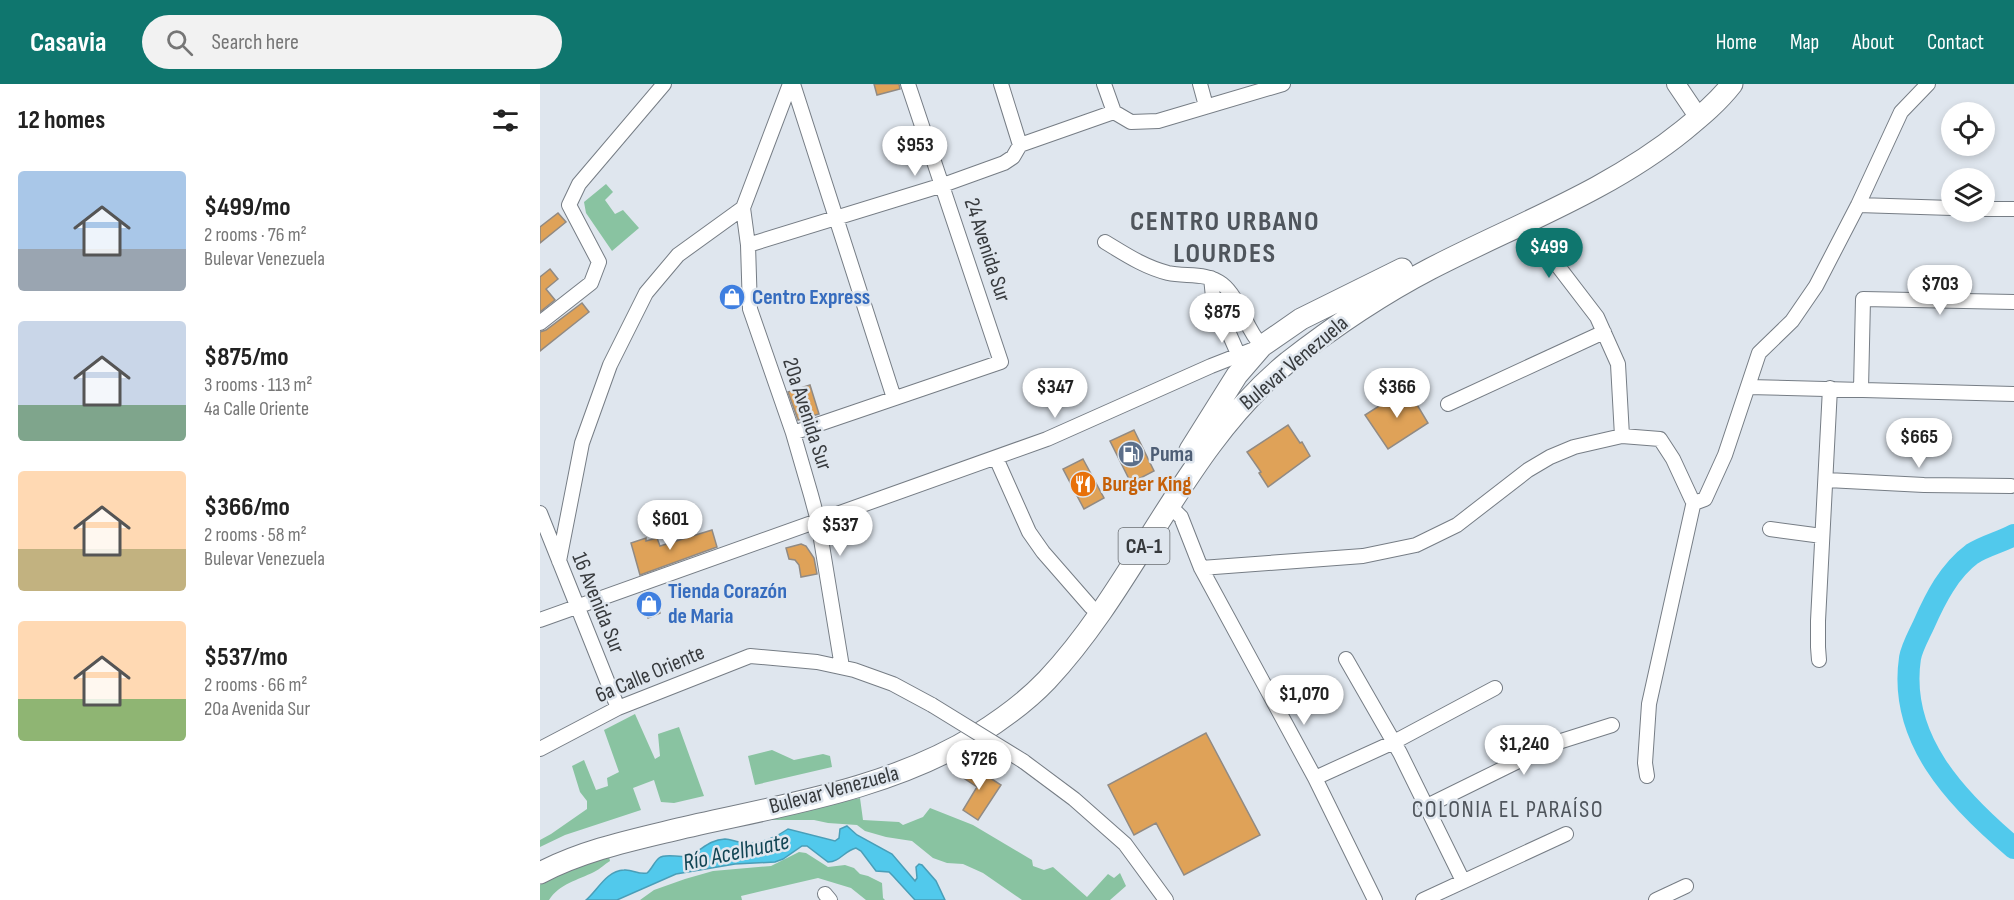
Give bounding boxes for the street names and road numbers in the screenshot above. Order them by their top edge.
street label: 24 Avenida Sur [958,195,1016,305]
street label: Bulevar Venezuela [1234,310,1354,416]
street label: 20a Avenida Sur [776,354,838,474]
road number: CA-1 [1118,528,1170,564]
street label: 16 Avenida Sur [565,548,631,658]
street label: 6a Calle Oriente [591,639,709,709]
street label: Bulevar Venezuela [766,760,902,820]

